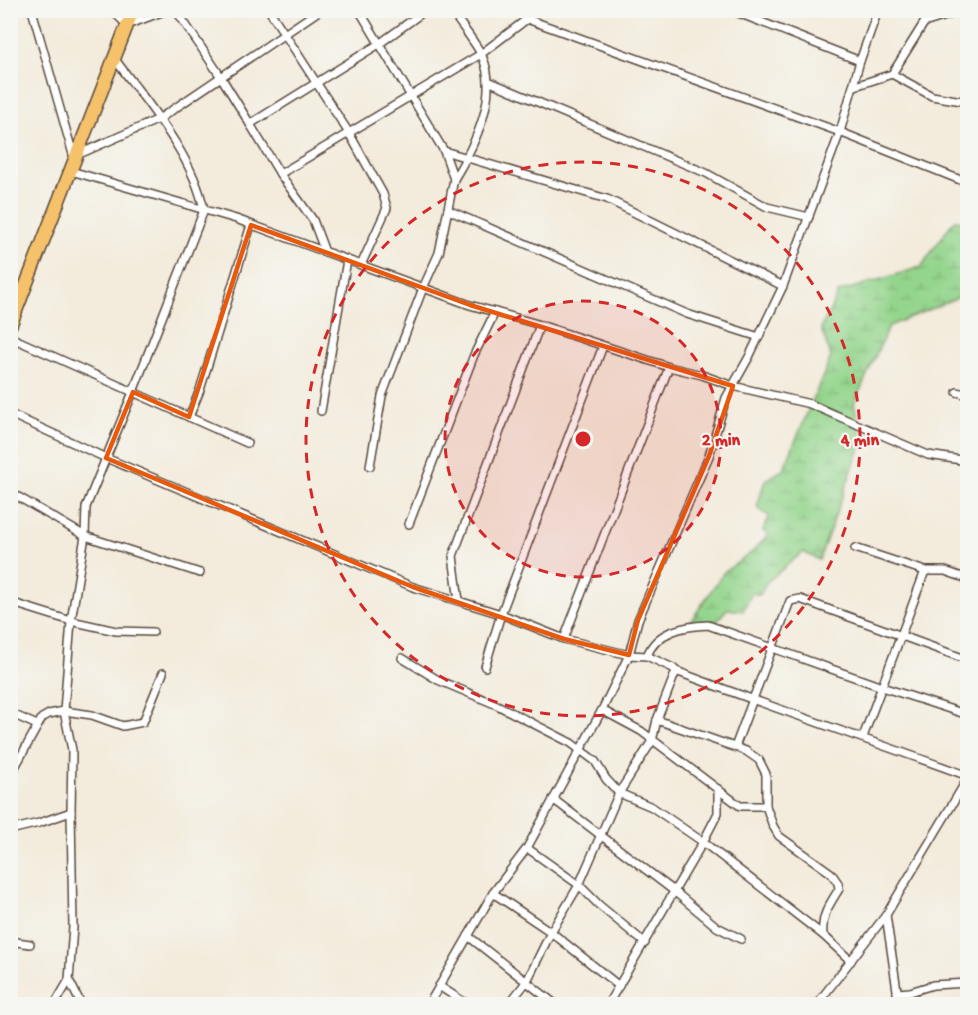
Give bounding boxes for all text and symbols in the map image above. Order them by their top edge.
centre of rings [573,429,593,449]
text: 2 min [702,431,741,452]
text: 4 min [840,431,879,452]

